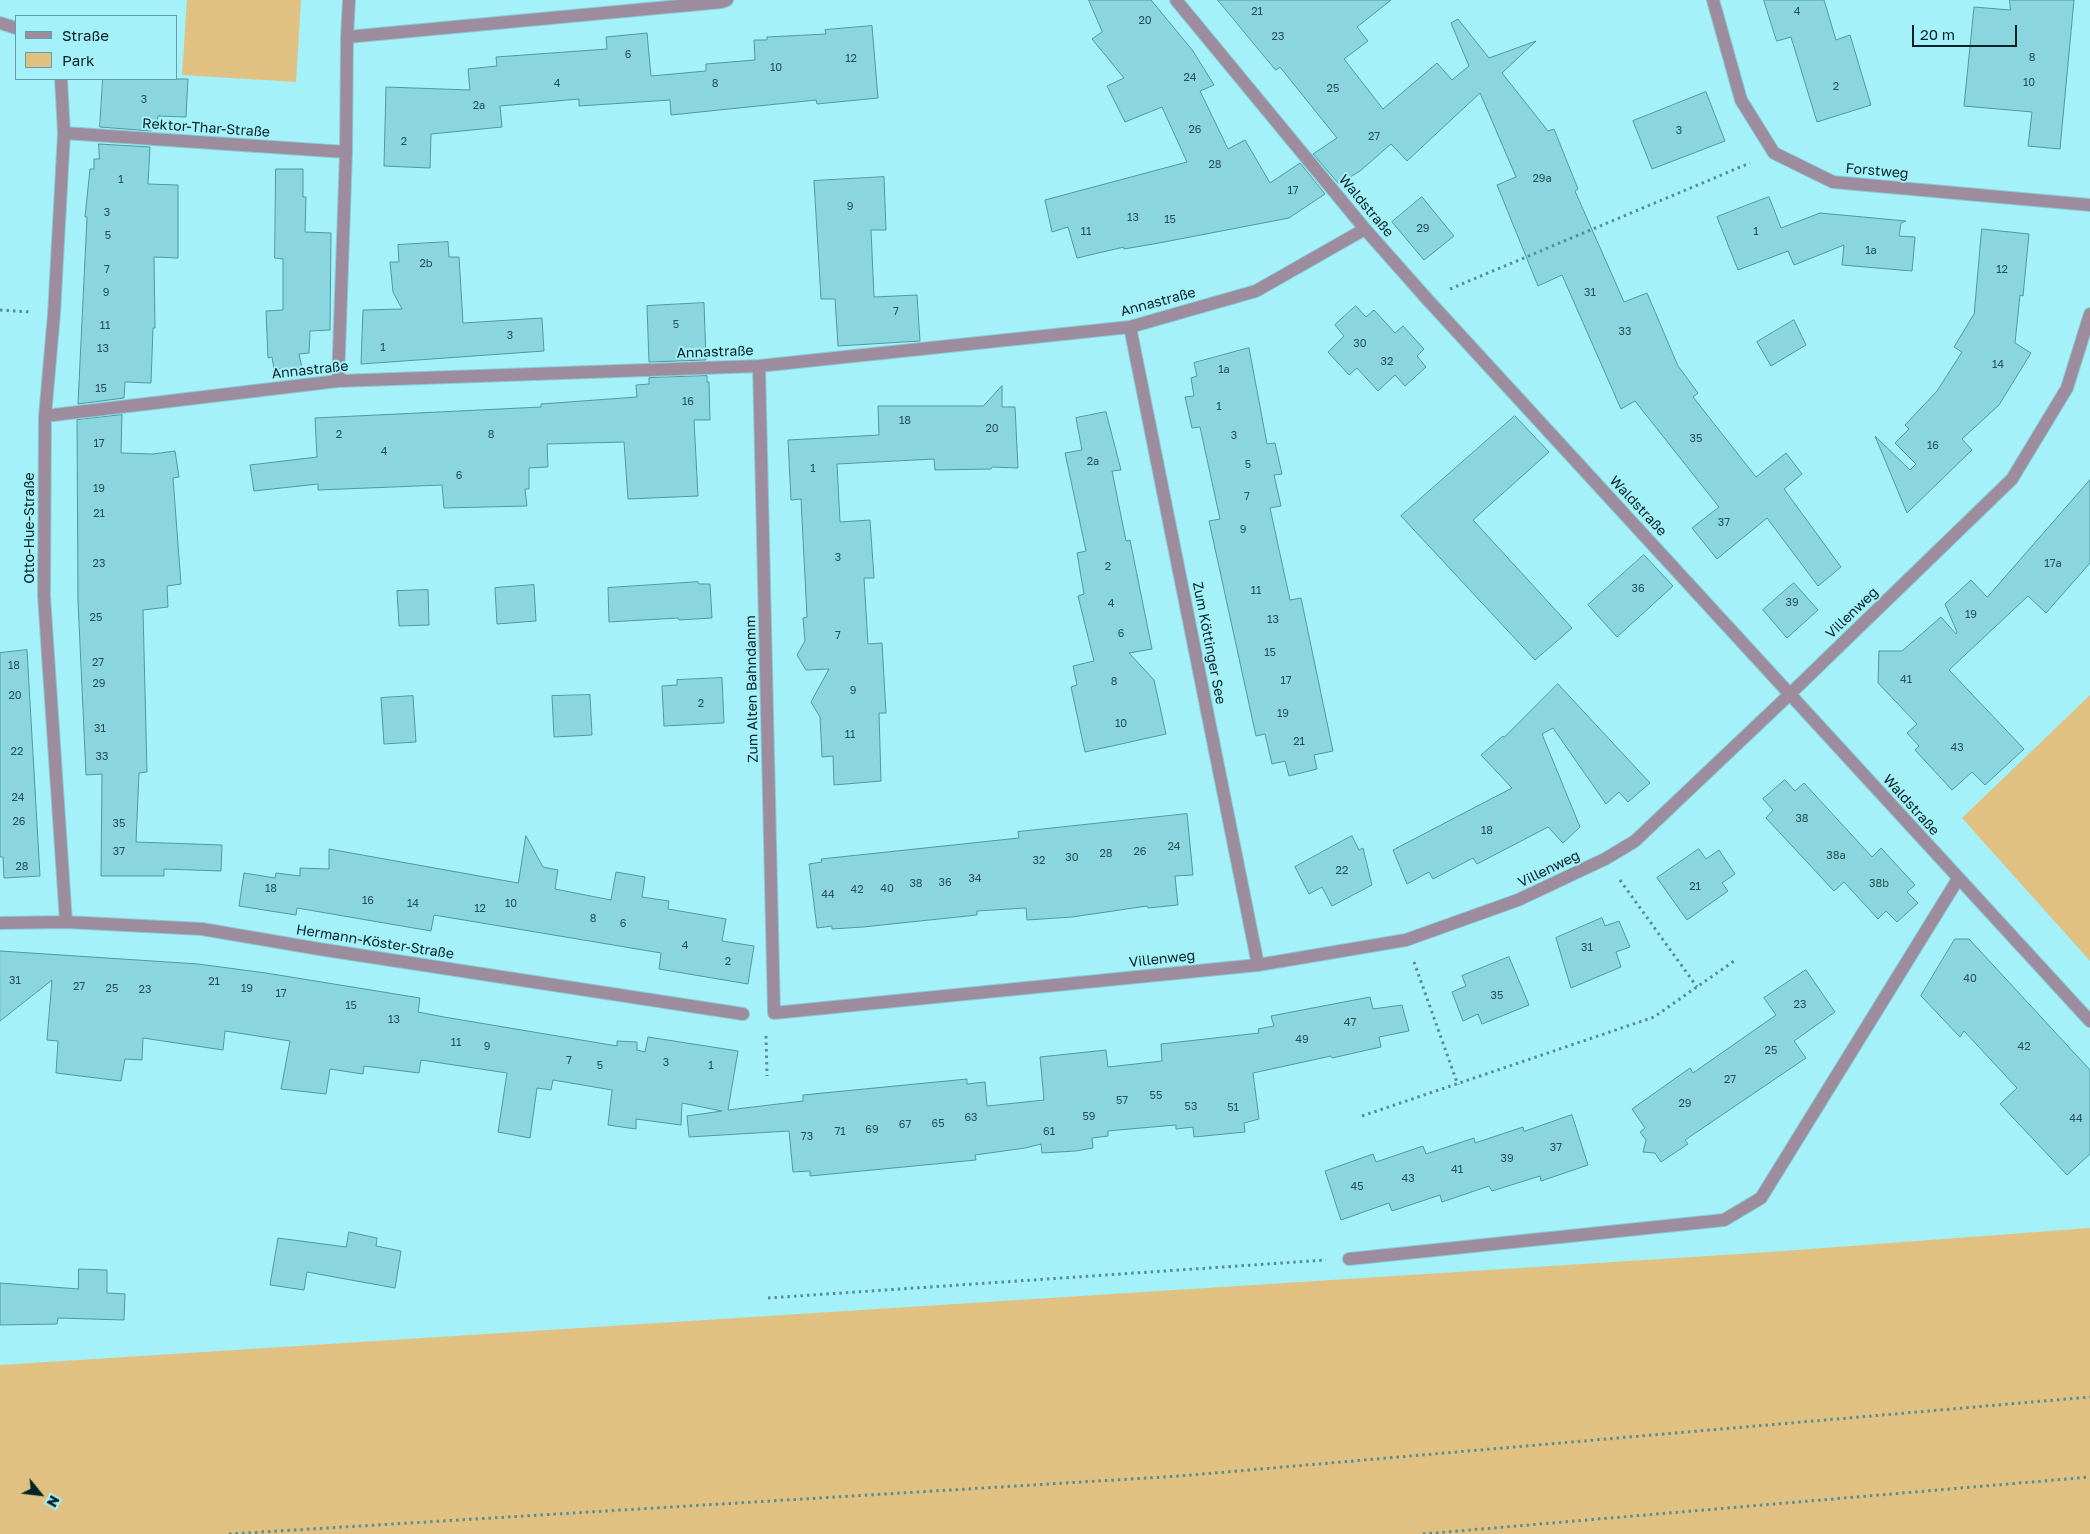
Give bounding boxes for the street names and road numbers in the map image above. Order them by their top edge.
street label: Rektor-Thar-Straße [142,115,270,141]
street label: Forstweg [1845,160,1909,182]
street label: Waldstraße [1335,171,1397,241]
street label: Annastraße [1119,284,1197,320]
street label: Annastraße [676,342,754,362]
street label: Annastraße [271,358,349,382]
street label: Otto-Hue-Straße [22,472,38,584]
street label: Waldstraße [1606,472,1670,540]
street label: Zum Köttinger See [1189,580,1229,706]
street label: Villenweg [1822,584,1882,642]
street label: Zum Alten Bahndamm [742,615,762,763]
street label: Waldstraße [1879,771,1943,839]
street label: Villenweg [1515,847,1583,891]
street label: Hermann-Köster-Straße [295,921,455,963]
street label: Villenweg [1128,947,1196,971]

